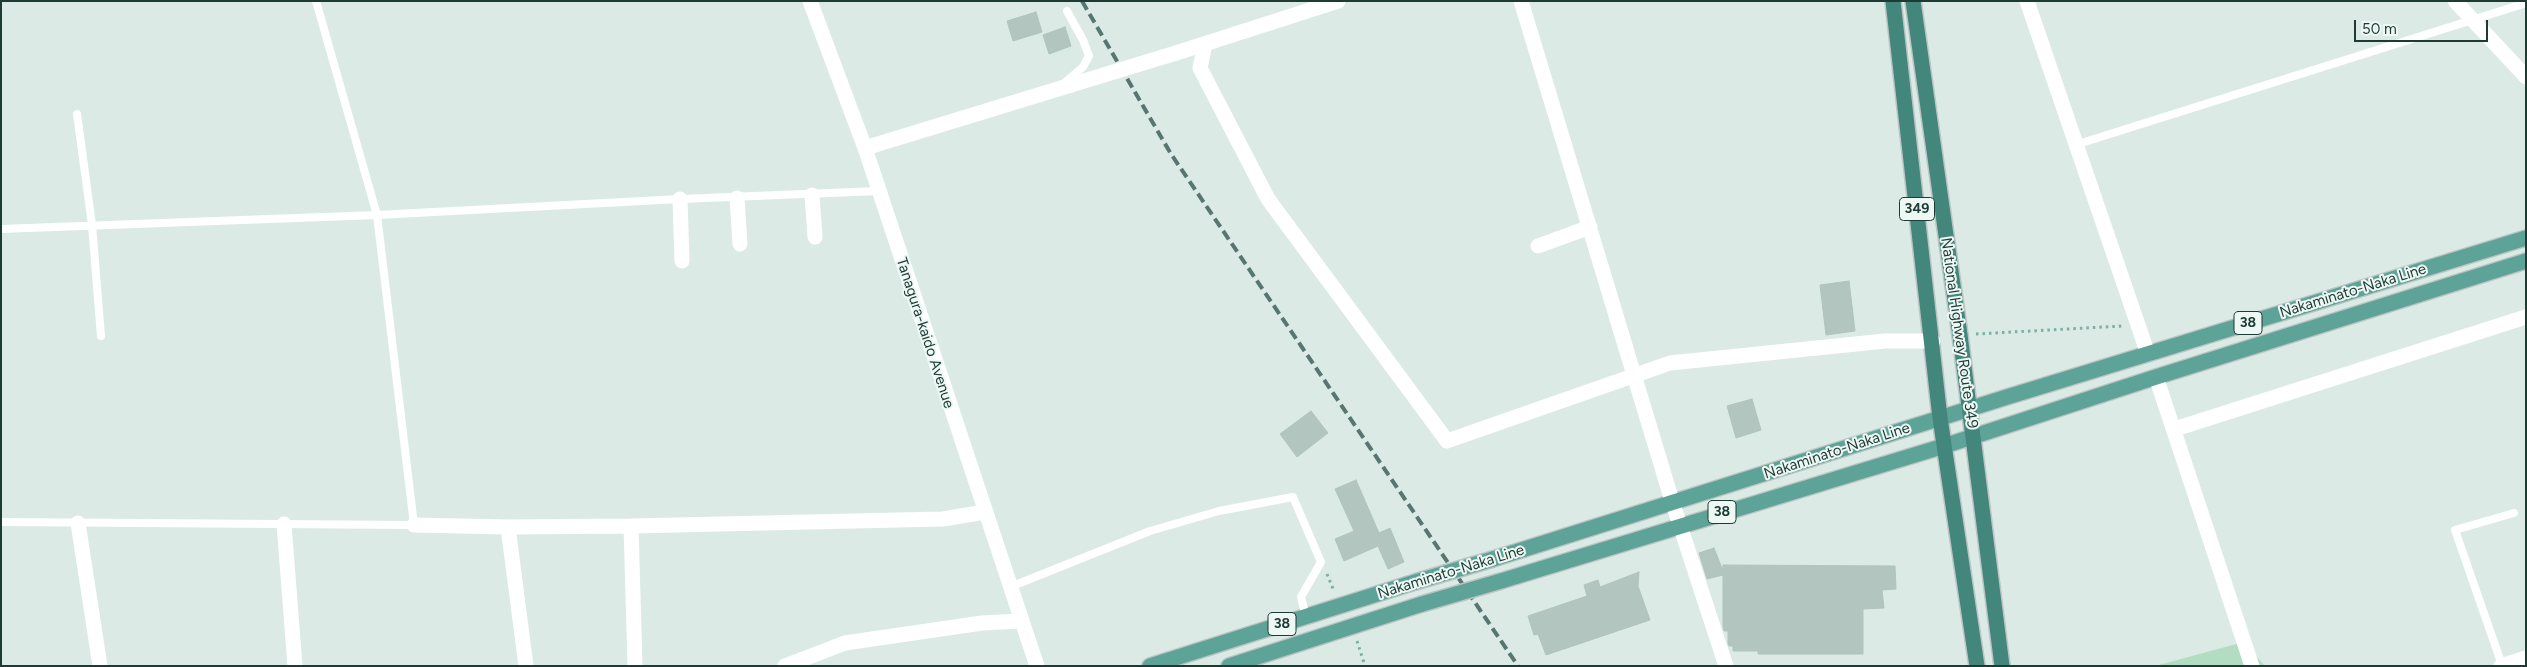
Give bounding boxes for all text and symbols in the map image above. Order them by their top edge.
scale bar [2357,10,2491,42]
text: 50 m [2362,20,2397,38]
road number: 349 [1900,198,1934,220]
street label: National Highway Route 349 [1937,236,1981,430]
street label: Tanagura-kaido Avenue [892,255,958,411]
street label: Nakaminato-Naka Line [2277,260,2429,322]
road number: 38 [2234,312,2262,334]
street label: Nakaminato-Naka Line [1762,419,1912,483]
road number: 38 [1708,501,1736,524]
street label: Nakaminato-Naka Line [1375,541,1527,603]
road number: 38 [1268,612,1296,636]

